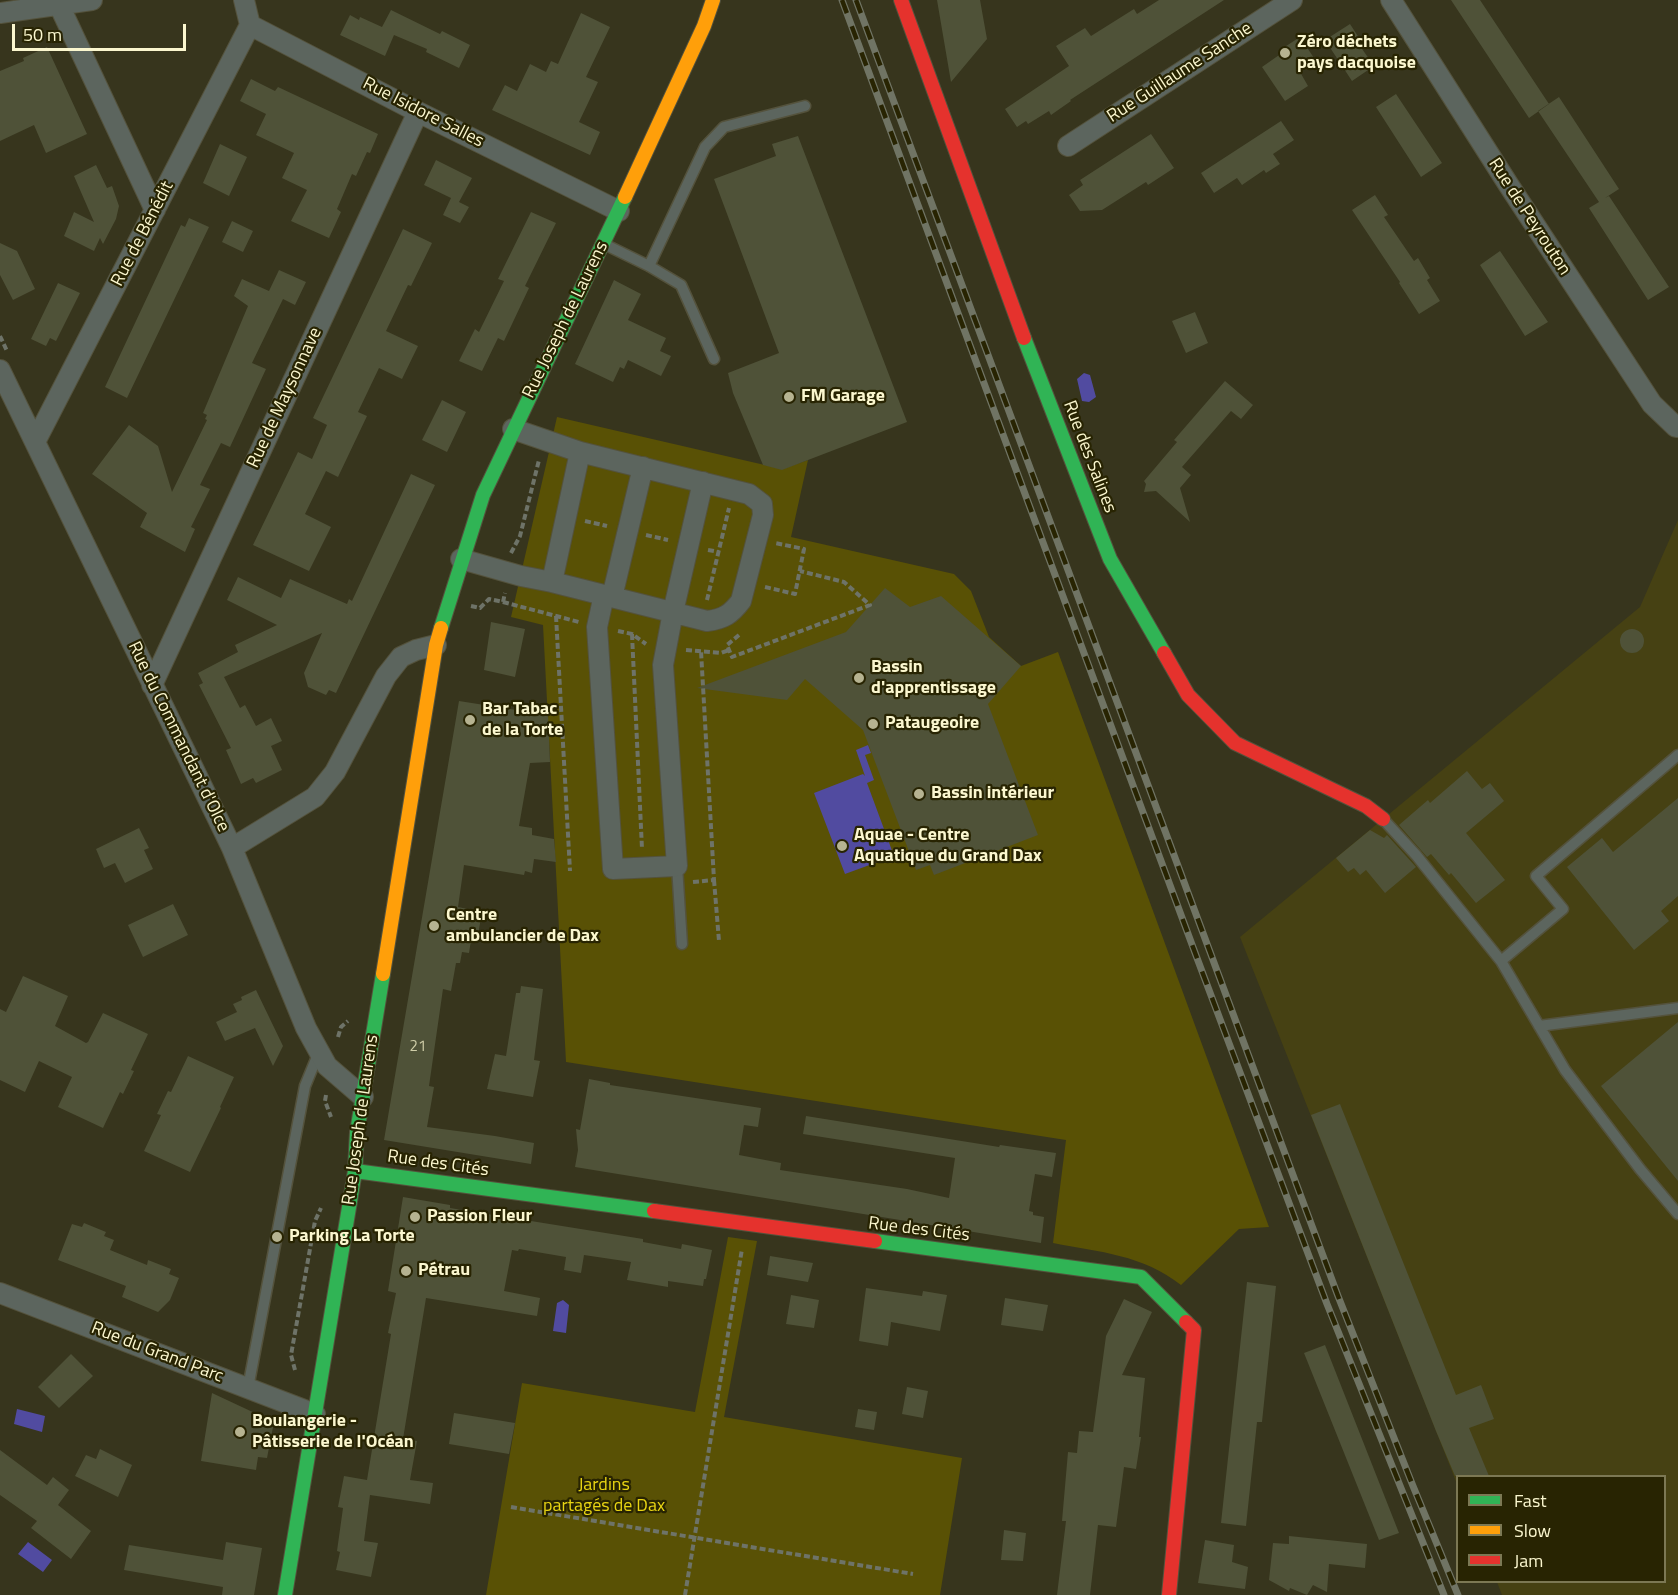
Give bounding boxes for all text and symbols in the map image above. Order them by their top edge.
scale bar [15,12,189,50]
street label: Rue Guillaume Sanche [1104,18,1256,128]
text: 50 m [23,21,62,48]
place label: Zéro déchets pays dacquoise [1297,32,1416,74]
marker: Zéro déchets pays dacquoise [1278,46,1292,60]
street label: Rue Isidore Salles [359,73,487,153]
street label: Rue de Peyrouton [1483,154,1575,280]
street label: Rue de Bénédit [107,178,179,290]
street label: Rue Joseph de Laurens [519,238,613,402]
street label: Rue de Maysonnave [243,324,327,472]
place label: FM Garage [801,386,885,408]
marker: FM Garage [782,390,796,404]
street label: Rue des Salines [1058,398,1120,516]
street label: Rue du Commandant d'Olce [122,638,234,836]
place label: Bassin d'apprentissage [871,657,996,700]
marker: Bassin d'apprentissage [852,671,866,685]
place label: Bar Tabac de la Torte [482,699,563,742]
marker: Bar Tabac de la Torte [463,713,477,727]
place label: Pataugeoire [885,713,979,735]
marker: Pataugeoire [866,717,880,731]
place label: Bassin intérieur [931,783,1054,805]
marker: Bassin intérieur [912,787,926,801]
place label: Aquae - Centre Aquatique du Grand Dax [854,825,1041,868]
marker: Aquae - Centre Aquatique du Grand Dax [835,839,849,853]
place label: Centre ambulancier de Dax [446,905,599,948]
marker: Centre ambulancier de Dax [427,919,441,933]
street label: Rue Joseph de Laurens [338,1033,384,1207]
house number: 21 [410,1038,426,1056]
street label: Rue des Cités [386,1146,490,1182]
place label: Passion Fleur [427,1206,532,1228]
marker: Passion Fleur [408,1210,422,1224]
street label: Rue des Cités [867,1213,971,1247]
place label: Parking La Torte [289,1226,415,1248]
marker: Parking La Torte [270,1230,284,1244]
place label: Pétrau [418,1260,470,1282]
marker: Pétrau [399,1264,413,1278]
street label: Rue du Grand Parc [88,1318,226,1388]
place label: Boulangerie - Pâtisserie de l'Océan [252,1411,414,1454]
marker: Boulangerie - Pâtisserie de l'Océan [233,1425,247,1439]
park label: Jardins partagés de Dax [543,1475,665,1518]
legend [1456,1475,1666,1583]
text: Fast [1514,1487,1547,1514]
text: Slow [1514,1517,1551,1544]
text: Jam [1514,1547,1543,1574]

